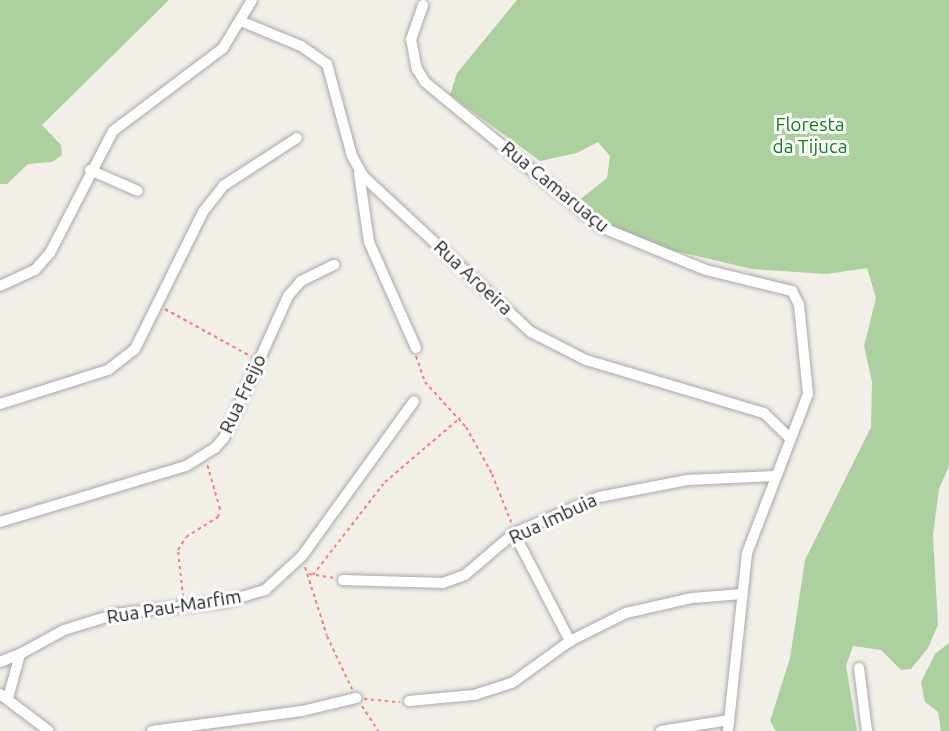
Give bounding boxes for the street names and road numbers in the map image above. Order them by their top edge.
street label: Rua Camaruaçu [497,137,613,237]
street label: Rua Aroeira [429,236,517,320]
street label: Rua Freijo [215,351,271,437]
street label: Rua Imbuia [505,489,601,549]
street label: Rua Pau-Marfim [105,585,243,629]

